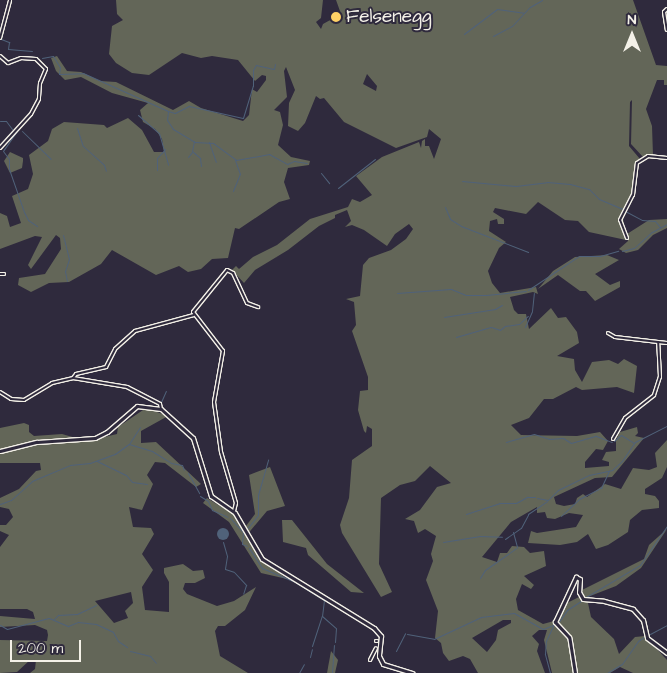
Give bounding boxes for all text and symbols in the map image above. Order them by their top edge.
place label: Felsenegg [346,6,432,28]
north arrow [607,10,657,60]
text: N [628,10,636,30]
marker: Felsenegg [330,11,342,23]
scale bar [12,630,84,662]
text: 200 m [18,638,63,659]

